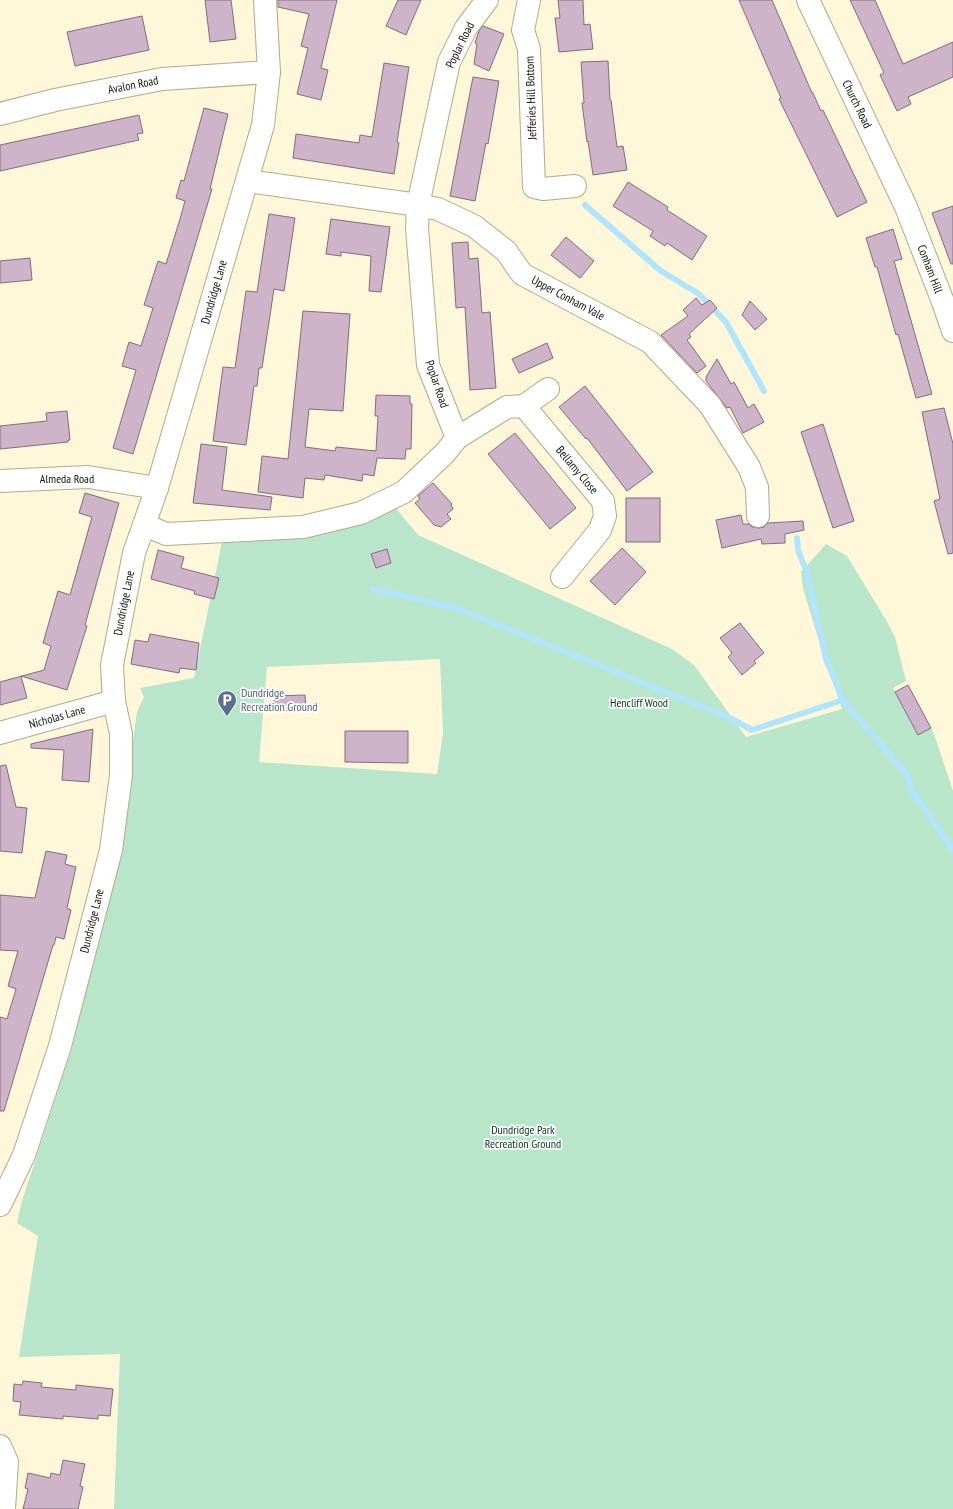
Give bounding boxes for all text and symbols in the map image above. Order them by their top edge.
street label: Poplar Road [442,19,477,70]
street label: Jefferies Hill Bottom [522,56,539,141]
street label: Avalon Road [106,72,159,97]
street label: Church Road [839,77,876,130]
street label: Conham Hill [914,242,947,295]
street label: Dundridge Lane [197,258,230,325]
street label: Upper Conham Vale [529,272,607,323]
street label: Poplar Road [422,358,453,410]
street label: Bellamy Close [553,443,602,497]
street label: Almeda Road [40,471,94,486]
street label: Dundridge Lane [110,569,137,637]
place label: Dundridge Recreation Ground [241,685,317,714]
parking icon: Dundridge Recreation Ground [216,689,238,717]
park label: Hencliff Wood [610,695,668,710]
street label: Nicholas Lane [27,701,87,732]
street label: Dundridge Lane [76,887,107,955]
park label: Dundridge Park Recreation Ground [485,1122,561,1151]

